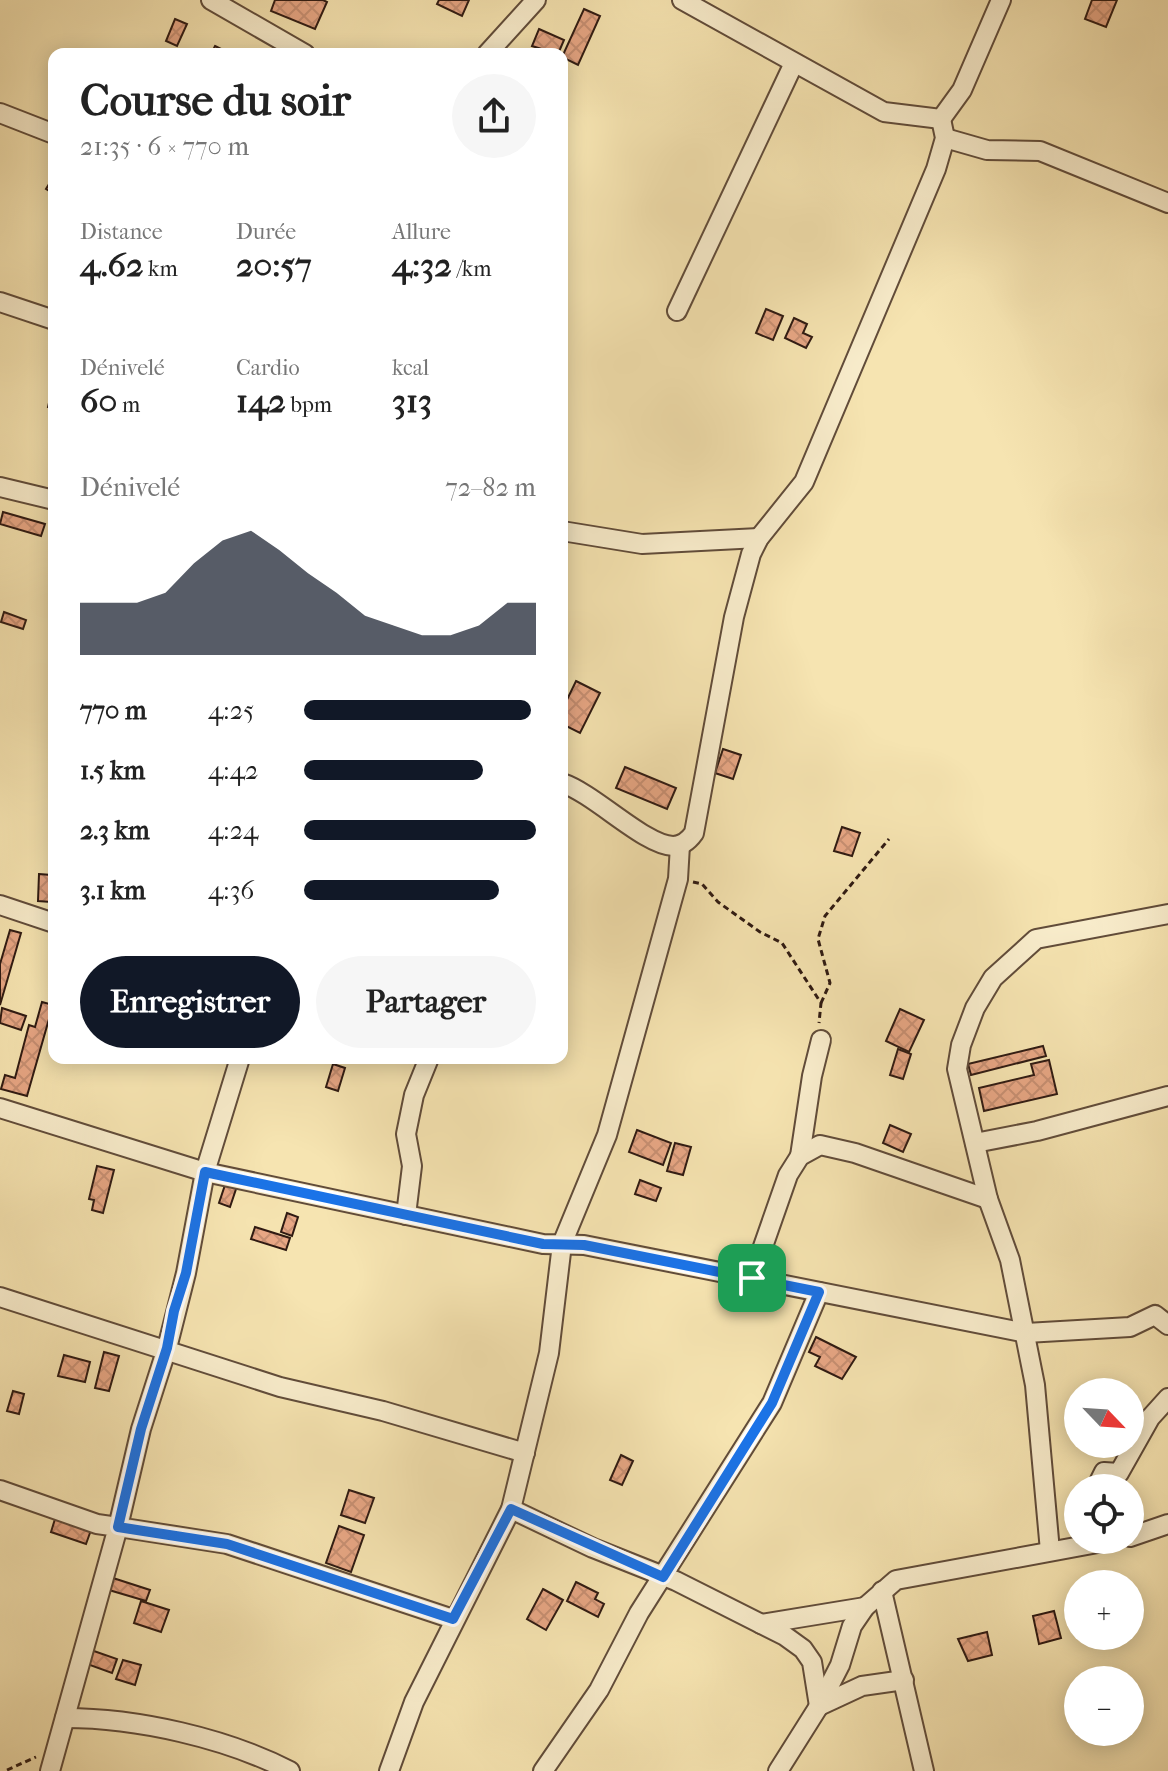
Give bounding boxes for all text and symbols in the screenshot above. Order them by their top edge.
button: share [452,74,536,158]
text: Course du soir [80,75,351,126]
text: 21:35 · 6 × 770 m [80,131,249,162]
text: Distance [80,219,163,245]
text: Durée [236,219,296,245]
text: Allure [392,219,451,245]
text: 4.62 [80,245,143,285]
text: 20:57 [236,245,312,285]
text: 4:32 [392,245,452,285]
text: km [143,256,178,282]
text: /km [452,256,491,282]
text: Dénivelé [80,355,165,381]
text: Cardio [236,355,300,381]
text: kcal [392,355,429,381]
text: 60 [80,381,117,421]
text: 142 [236,381,286,421]
text: 313 [392,381,432,421]
text: m [117,392,140,418]
text: bpm [286,392,332,418]
text: Dénivelé [80,472,180,503]
text: 72–82 m [445,472,536,503]
text: 770 m [80,695,147,726]
text: 4:25 [208,695,254,726]
text: 1.5 km [80,755,145,786]
text: 4:42 [208,755,258,786]
text: 2.3 km [80,815,150,846]
text: 4:24 [208,815,258,846]
text: 3.1 km [80,875,146,906]
text: 4:36 [208,875,254,906]
button: Enregistrer [80,956,300,1048]
button: Partager [316,956,536,1048]
pin [718,1244,786,1312]
icon: arrive [730,1256,774,1300]
north arrow [1064,1378,1144,1458]
map controls [1064,1378,1144,1746]
button: locate [1064,1474,1144,1554]
button: + [1064,1570,1144,1650]
button: − [1064,1666,1144,1746]

